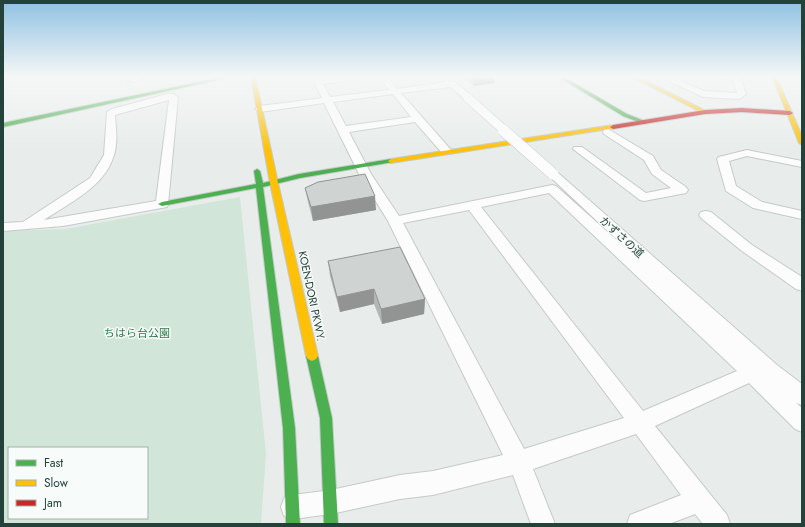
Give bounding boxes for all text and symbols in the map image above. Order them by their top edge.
street label: かずさの道 [596,213,648,261]
street label: KOEN-DORI PKWY. [295,249,329,343]
park label: ちはら台公園 [104,325,170,341]
legend [8,447,148,519]
text: Fast [44,454,63,472]
text: Slow [44,474,69,492]
text: Jam [42,494,62,512]

